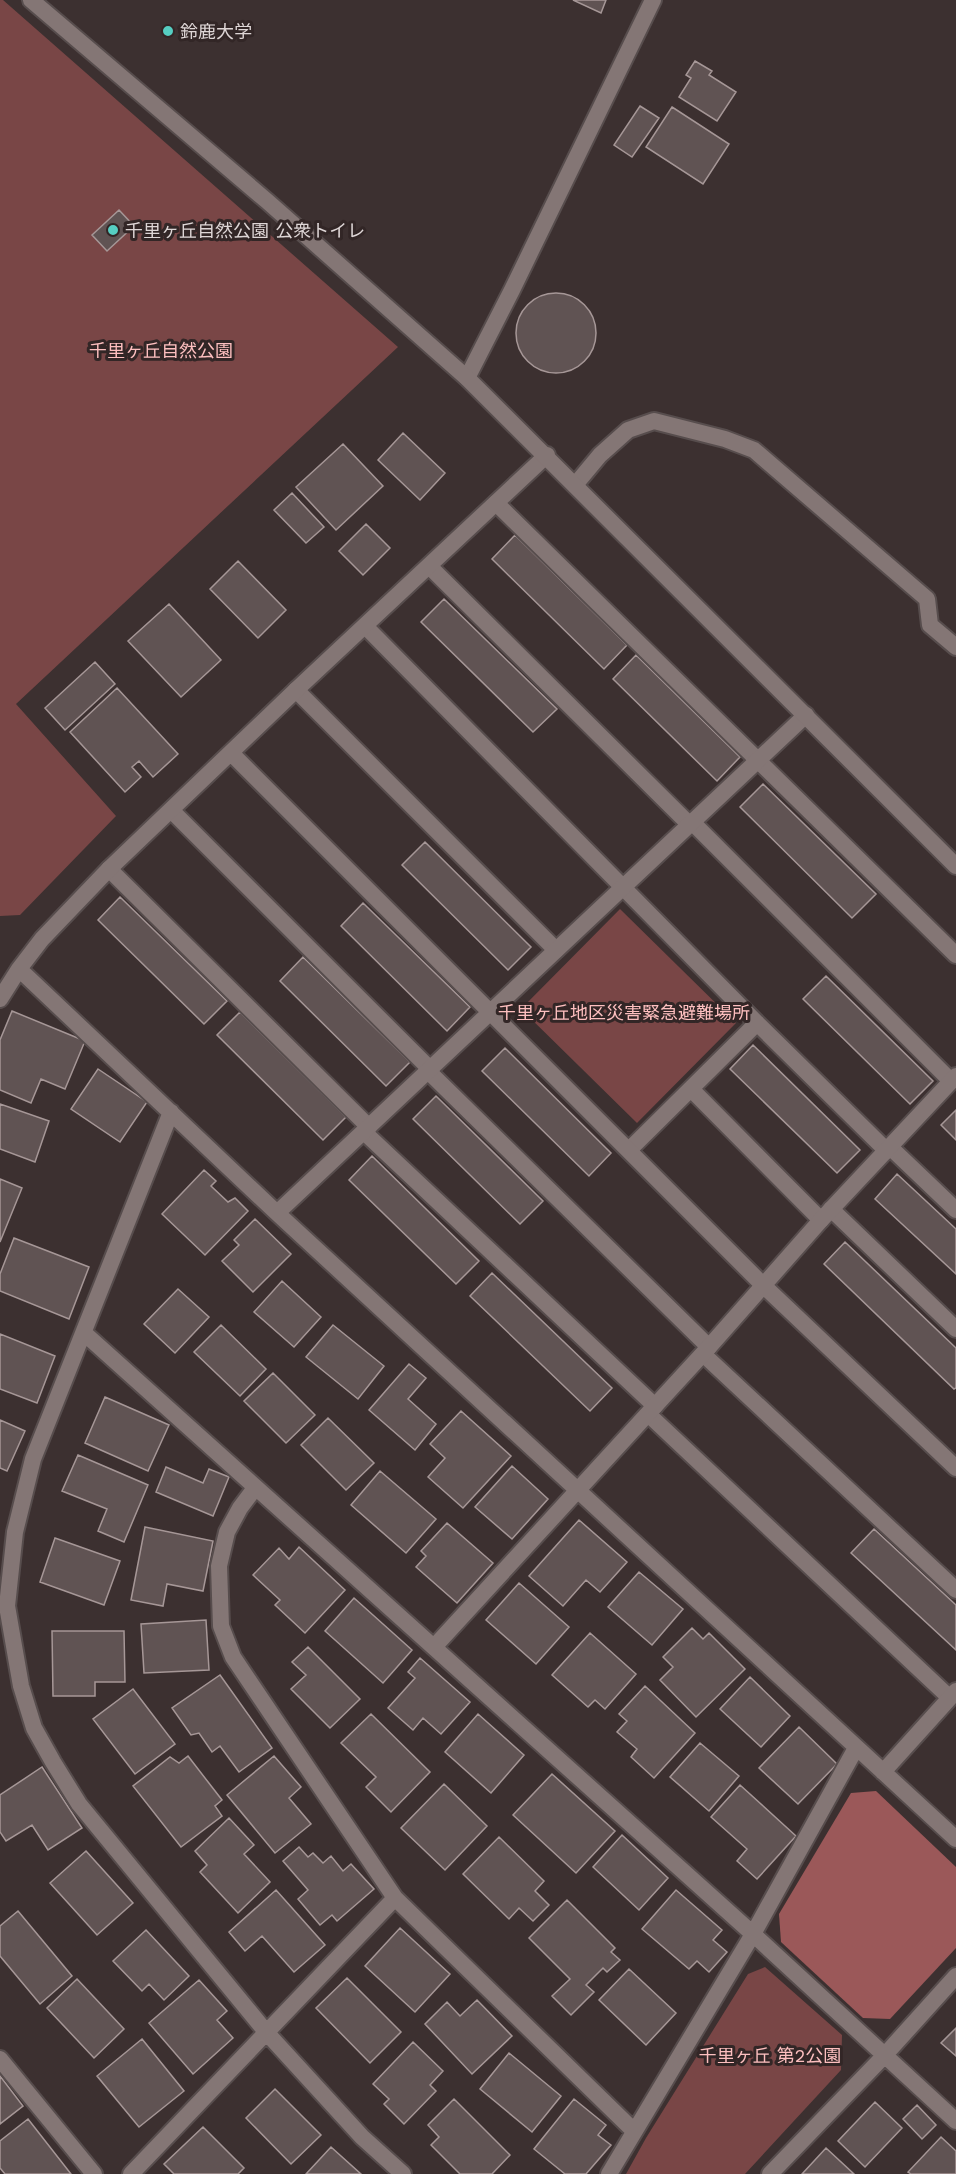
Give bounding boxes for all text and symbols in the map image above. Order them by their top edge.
place label: 鈴鹿大学 [180,21,252,42]
marker: 鈴鹿大学 [161,24,175,38]
place label: 千里ヶ丘自然公園 公衆トイレ [125,220,365,241]
marker: 千里ヶ丘自然公園 公衆トイレ [106,223,120,237]
park label: 千里ヶ丘自然公園 [89,340,233,361]
park label: 千里ヶ丘地区災害緊急避難場所 [498,1002,750,1023]
park label: 千里ヶ丘 第2公園 [699,2045,841,2066]

